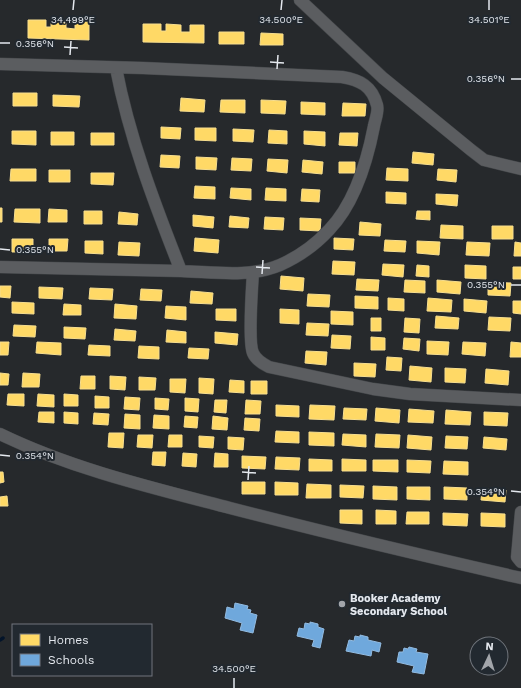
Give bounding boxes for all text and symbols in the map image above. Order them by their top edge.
text: 34.499°E [51,14,95,25]
text: 34.500°E [259,14,303,25]
text: 34.501°E [468,14,510,25]
text: 0.356°N [16,38,54,49]
text: 0.356°N [467,73,505,84]
text: 0.355°N [16,244,54,255]
text: 0.355°N [467,279,505,290]
text: 0.354°N [16,450,54,461]
text: 0.354°N [467,486,505,497]
place label: Booker Academy Secondary School [350,592,448,618]
marker: Booker Academy Secondary School [337,599,347,609]
legend [12,624,152,676]
text: Homes [48,633,89,647]
north arrow [469,636,509,676]
text: N [485,640,494,653]
text: Schools [48,653,94,667]
text: 34.500°E [212,663,256,674]

